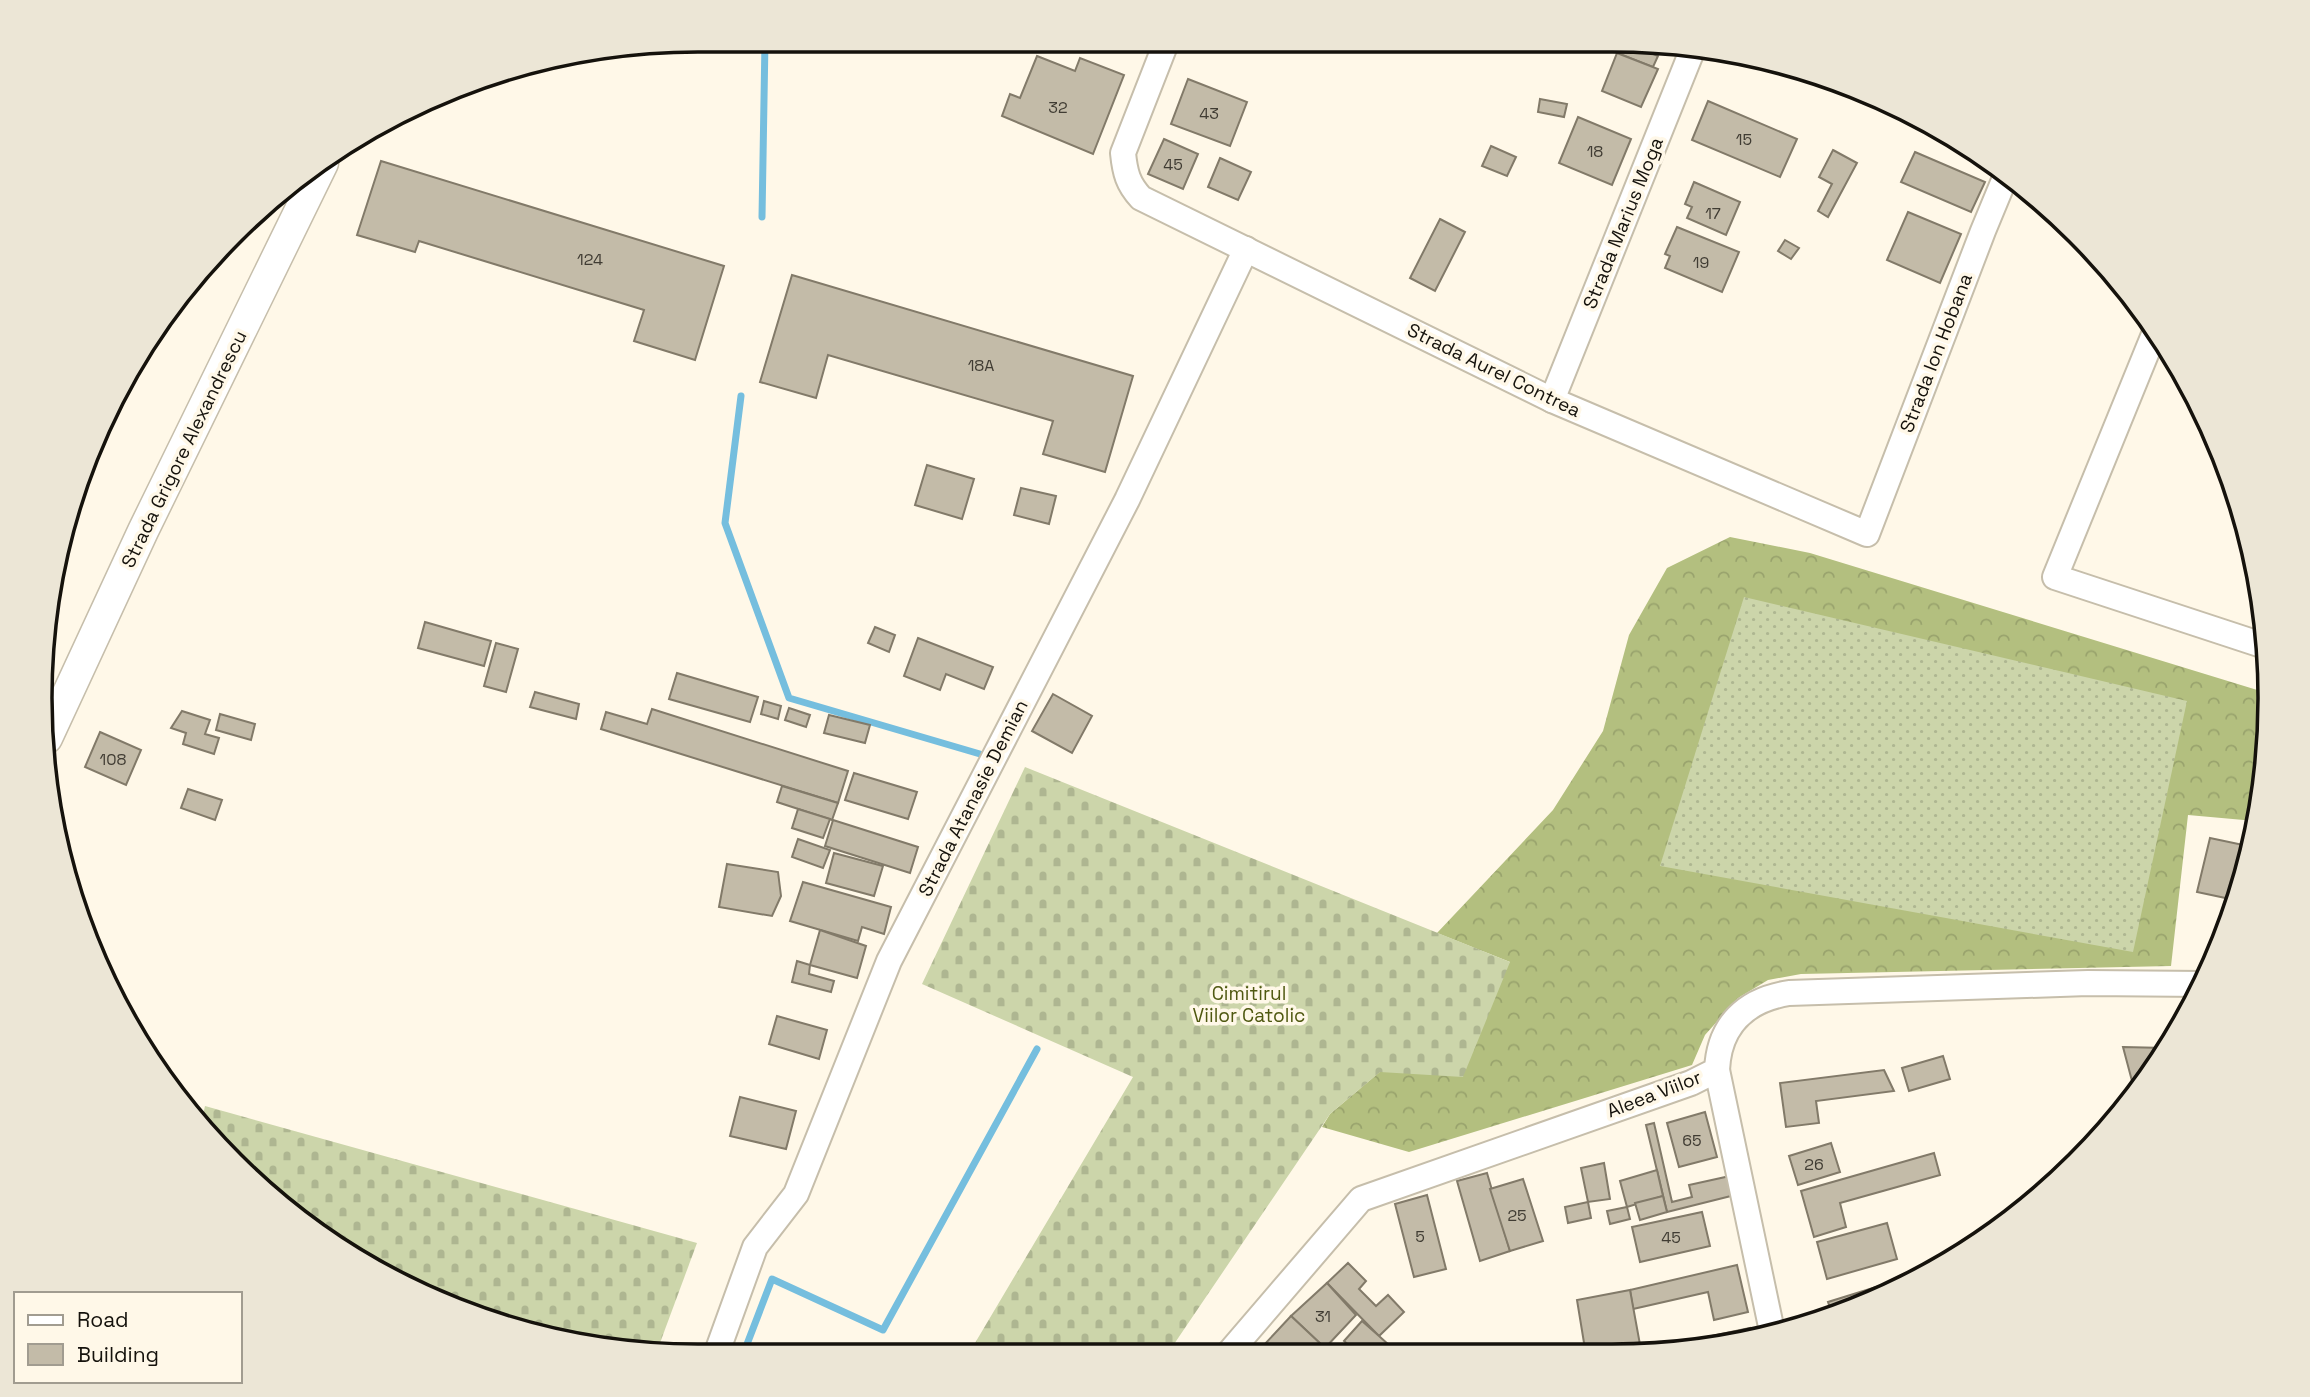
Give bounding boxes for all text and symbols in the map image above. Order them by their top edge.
house number: 32 [1048,97,1068,118]
house number: 43 [1199,103,1219,124]
house number: 15 [1736,129,1752,150]
street label: Strada Marius Moga [1577,133,1669,312]
house number: 18 [1587,141,1603,162]
house number: 45 [1163,154,1183,175]
house number: 17 [1705,203,1721,224]
house number: 124 [577,249,603,270]
house number: 19 [1693,252,1709,273]
street label: Strada Ion Hobana [1894,270,1978,436]
street label: Strada Aurel Contrea [1403,317,1585,423]
street label: Strada Grigore Alexandrescu [116,326,252,572]
house number: 18A [968,355,994,376]
street label: Strada Atanasie Demian [912,695,1034,901]
house number: 108 [100,749,126,770]
park label: Cimitirul Viilor Catolic [1193,981,1305,1028]
street label: Aleea Viilor [1603,1065,1705,1123]
house number: 65 [1682,1130,1702,1151]
house number: 26 [1804,1154,1824,1175]
house number: 25 [1507,1205,1527,1226]
house number: 5 [1415,1226,1425,1247]
house number: 45 [1661,1227,1681,1248]
legend [14,1292,242,1383]
text: Road [77,1306,129,1333]
house number: 31 [1315,1306,1331,1327]
text: Building [77,1341,159,1368]

